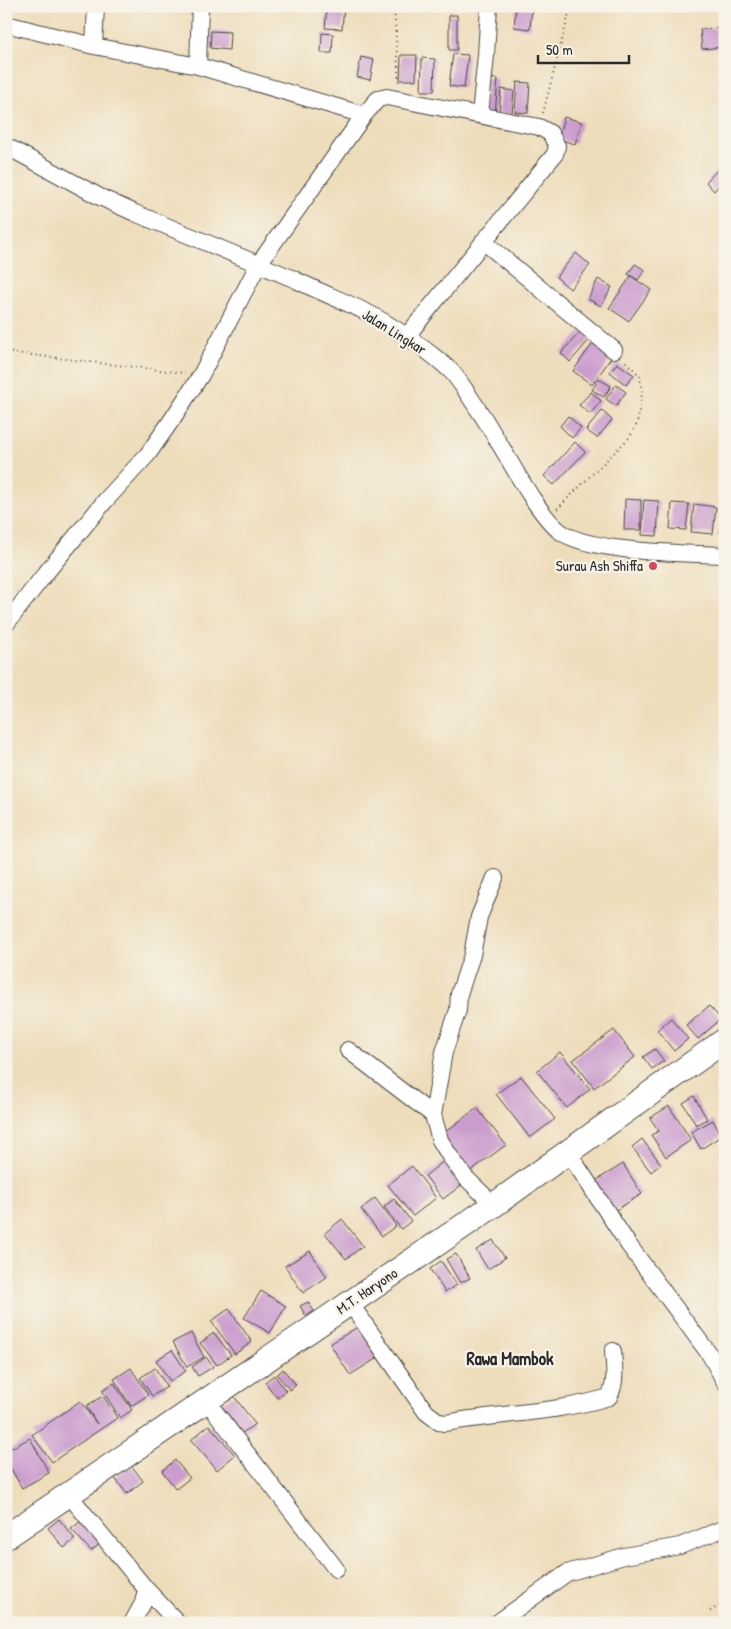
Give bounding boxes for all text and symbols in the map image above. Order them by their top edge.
scale bar [538,32,630,64]
text: 50 m [546,39,573,60]
street label: Jalan Lingkar [358,304,430,360]
place label: Surau Ash Shiffa [556,555,643,576]
marker: Surau Ash Shiffa [647,560,659,572]
street label: M.T. Haryono [332,1262,401,1319]
district label: Rawa Mambok [467,1346,554,1371]

